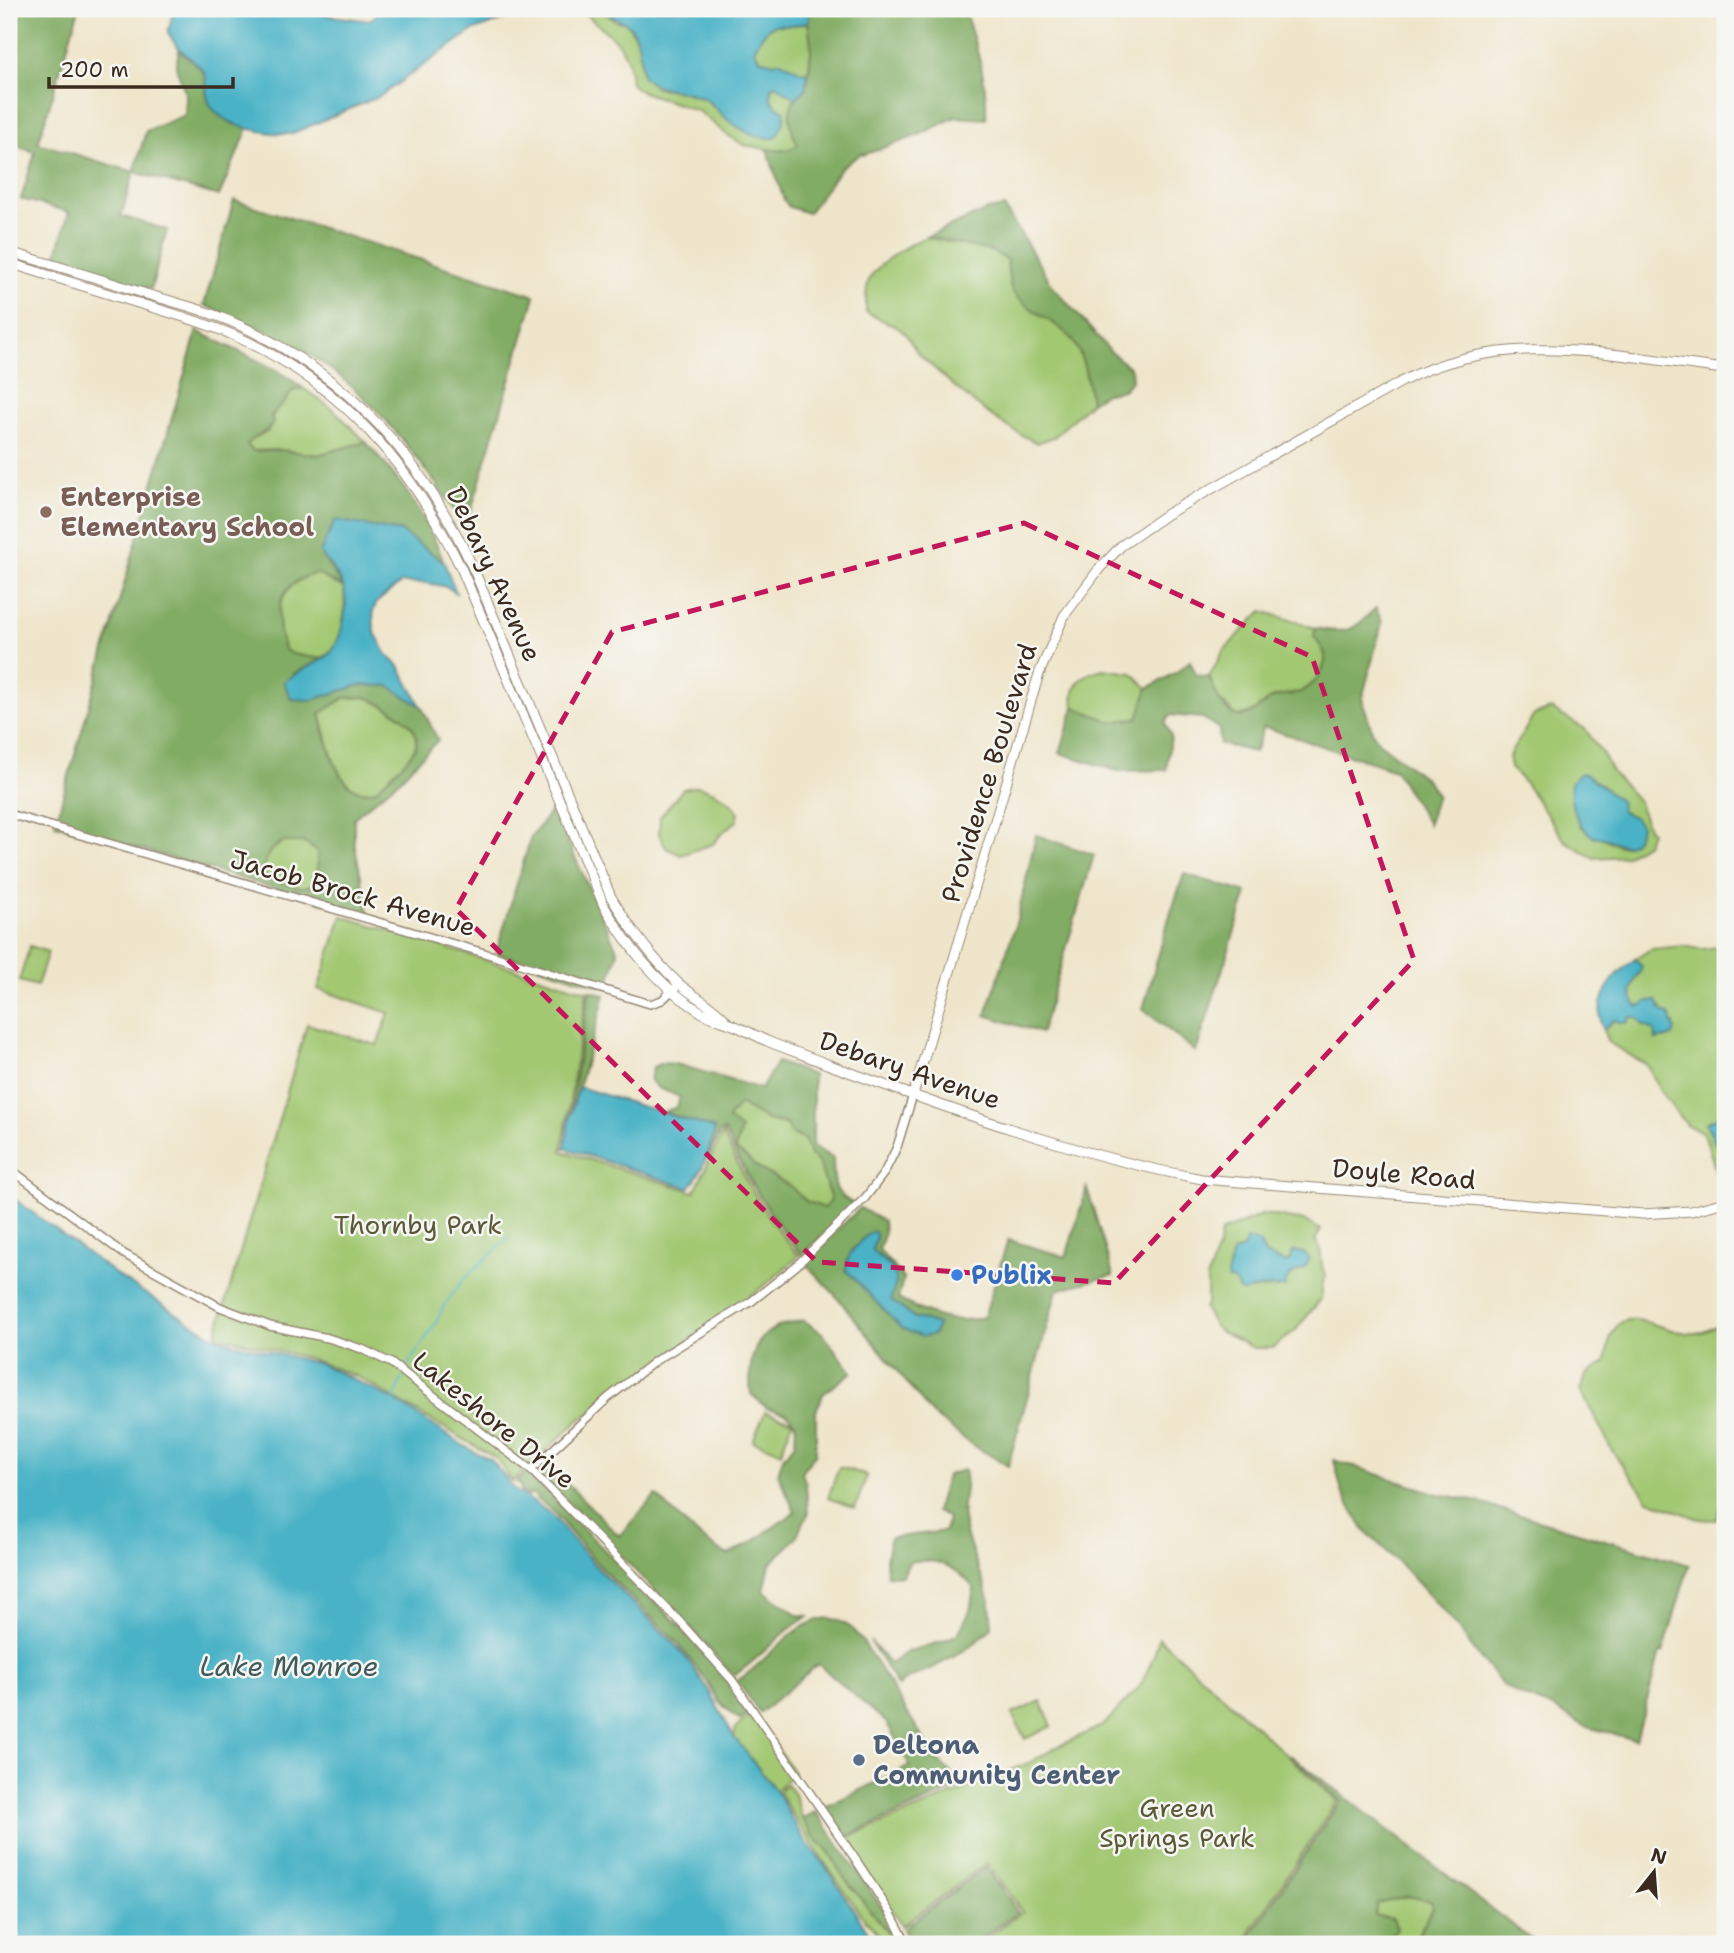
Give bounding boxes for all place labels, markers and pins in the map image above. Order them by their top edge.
place label: Enterprise Elementary School [60,479,314,544]
marker: Enterprise Elementary School [38,504,54,520]
place label: Publix [971,1257,1052,1292]
marker: Publix [949,1267,965,1283]
place label: Deltona Community Center [873,1727,1120,1792]
marker: Deltona Community Center [851,1752,867,1768]

